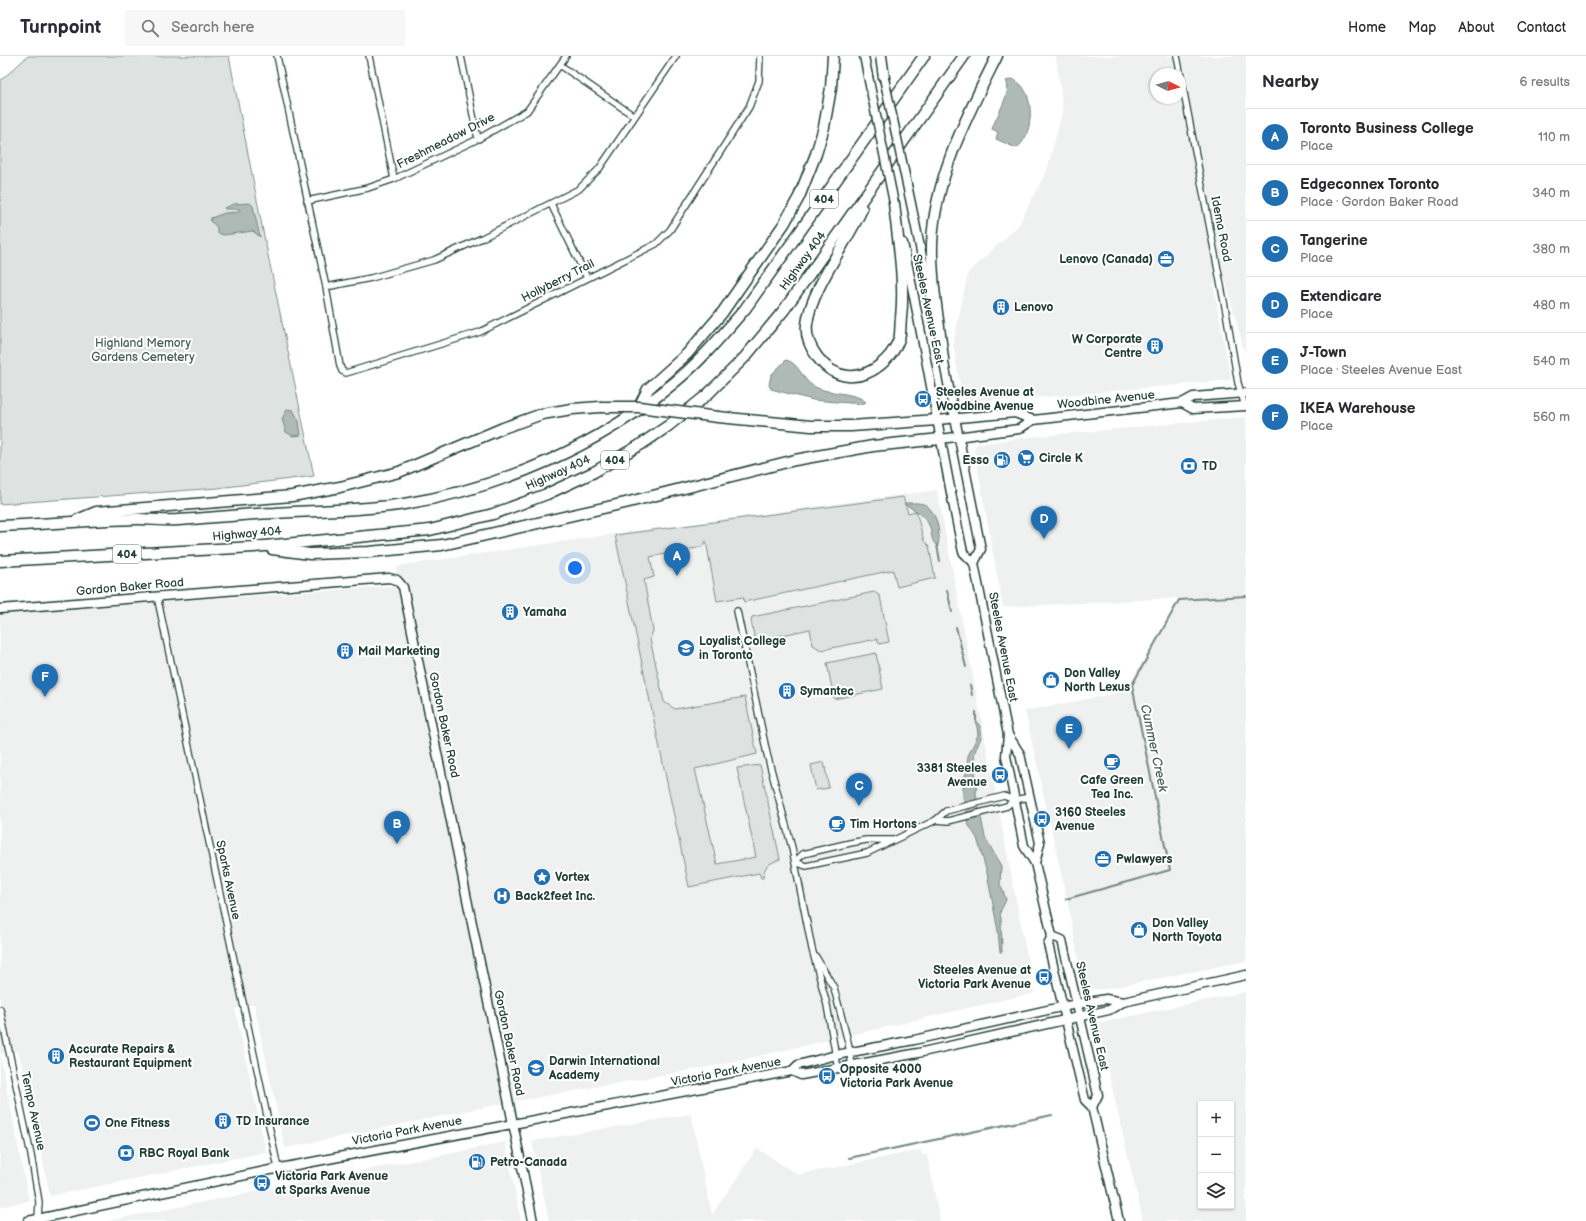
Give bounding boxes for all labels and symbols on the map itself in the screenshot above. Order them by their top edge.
north arrow [1150,68,1186,104]
street label: Freshmeadow Drive [395,110,497,172]
road number: 404 [810,190,838,208]
street label: Idema Road [1207,195,1235,263]
street label: Highway 404 [777,228,830,293]
office icon: Lenovo (Canada) [1156,249,1176,269]
place label: Lenovo (Canada) [1059,252,1153,267]
street label: Steeles Avenue East [909,253,947,365]
street label: Hollyberry Trail [519,256,597,306]
building icon: Lenovo [991,297,1011,317]
place label: Lenovo [1014,300,1053,315]
place label: W Corporate Centre [1072,332,1142,361]
park label: Highland Memory Gardens Cemetery [91,336,195,365]
building icon: W Corporate Centre [1145,336,1165,356]
place label: Steeles Avenue at Woodbine Avenue [936,385,1034,414]
street label: Woodbine Avenue [1057,387,1155,413]
bus stop icon: Steeles Avenue at Woodbine Avenue [913,389,933,409]
supermarket icon: Circle K [1016,448,1036,468]
fuel station icon: Esso [992,450,1012,470]
road number: 404 [601,451,629,469]
place label: Circle K [1039,451,1083,466]
street label: Highway 404 [523,452,593,494]
place label: Esso [963,453,989,468]
bank icon: TD [1179,456,1199,476]
place label: TD [1202,459,1217,474]
pin: D [1031,506,1057,539]
street label: Highway 404 [212,523,283,544]
pin: A [664,543,690,576]
road number: 404 [113,545,141,563]
your location [565,558,585,578]
street label: Gordon Baker Road [76,575,185,599]
street label: Steeles Avenue East [985,591,1021,703]
building icon: Yamaha [500,602,520,622]
place label: Yamaha [523,605,567,620]
place label: Loyalist College in Toronto [699,634,786,663]
school or university icon: Loyalist College in Toronto [676,638,696,658]
building icon: Mail Marketing [335,641,355,661]
place label: Mail Marketing [358,644,440,659]
pin: F [32,664,58,697]
place label: Don Valley North Lexus [1064,666,1130,695]
shop icon: Don Valley North Lexus [1041,670,1061,690]
street label: Gordon Baker Road [425,671,463,779]
building icon: Symantec [777,681,797,701]
place label: Symantec [800,684,854,699]
water label: Cummer Creek [1137,703,1171,794]
pin: E [1056,716,1082,749]
cafe icon: Cafe Green Tea Inc. [1102,752,1122,772]
place label: 3381 Steeles Avenue [917,761,987,790]
bus stop icon: 3381 Steeles Avenue [990,765,1010,785]
pin: C [846,773,872,806]
place label: Cafe Green Tea Inc. [1080,773,1144,802]
place label: 3160 Steeles Avenue [1054,805,1126,834]
bus stop icon: 3160 Steeles Avenue [1032,809,1052,829]
pin: B [384,811,410,844]
cafe icon: Tim Hortons [827,814,847,834]
place label: Tim Hortons [850,817,917,832]
street label: Sparks Avenue [212,839,244,921]
office icon: Pwlawyers [1093,849,1113,869]
place label: Pwlawyers [1116,852,1173,867]
place icon: Vortex [532,867,552,887]
place label: Vortex [555,870,590,885]
hospital icon: Back2feet Inc. [492,886,512,906]
place label: Back2feet Inc. [515,889,596,904]
place label: Don Valley North Toyota [1152,916,1222,945]
shop icon: Don Valley North Toyota [1129,920,1149,940]
street label: Steeles Avenue East [1072,960,1112,1072]
place label: Steeles Avenue at Victoria Park Avenue [918,963,1031,992]
bus stop icon: Steeles Avenue at Victoria Park Avenue [1034,967,1054,987]
street label: Gordon Baker Road [490,989,528,1097]
place label: Accurate Repairs & Restaurant Equipment [68,1042,192,1071]
building icon: Accurate Repairs & Restaurant Equipment [46,1046,66,1066]
place label: Darwin International Academy [548,1054,660,1083]
street label: Victoria Park Avenue [670,1054,782,1090]
school or university icon: Darwin International Academy [526,1058,546,1078]
place label: Opposite 4000 Victoria Park Avenue [840,1062,953,1091]
bus stop icon: Opposite 4000 Victoria Park Avenue [817,1066,837,1086]
street label: Tempo Avenue [17,1070,49,1152]
building icon: TD Insurance [213,1111,233,1131]
sports icon: One Fitness [82,1113,102,1133]
street label: Victoria Park Avenue [351,1113,463,1149]
place label: TD Insurance [236,1114,309,1129]
place label: One Fitness [105,1116,170,1131]
bank icon: RBC Royal Bank [116,1143,136,1163]
place label: RBC Royal Bank [139,1146,230,1161]
fuel station icon: Petro-Canada [467,1152,487,1172]
place label: Petro-Canada [490,1155,567,1170]
place label: Victoria Park Avenue at Sparks Avenue [275,1169,388,1198]
bus stop icon: Victoria Park Avenue at Sparks Avenue [252,1173,272,1193]

